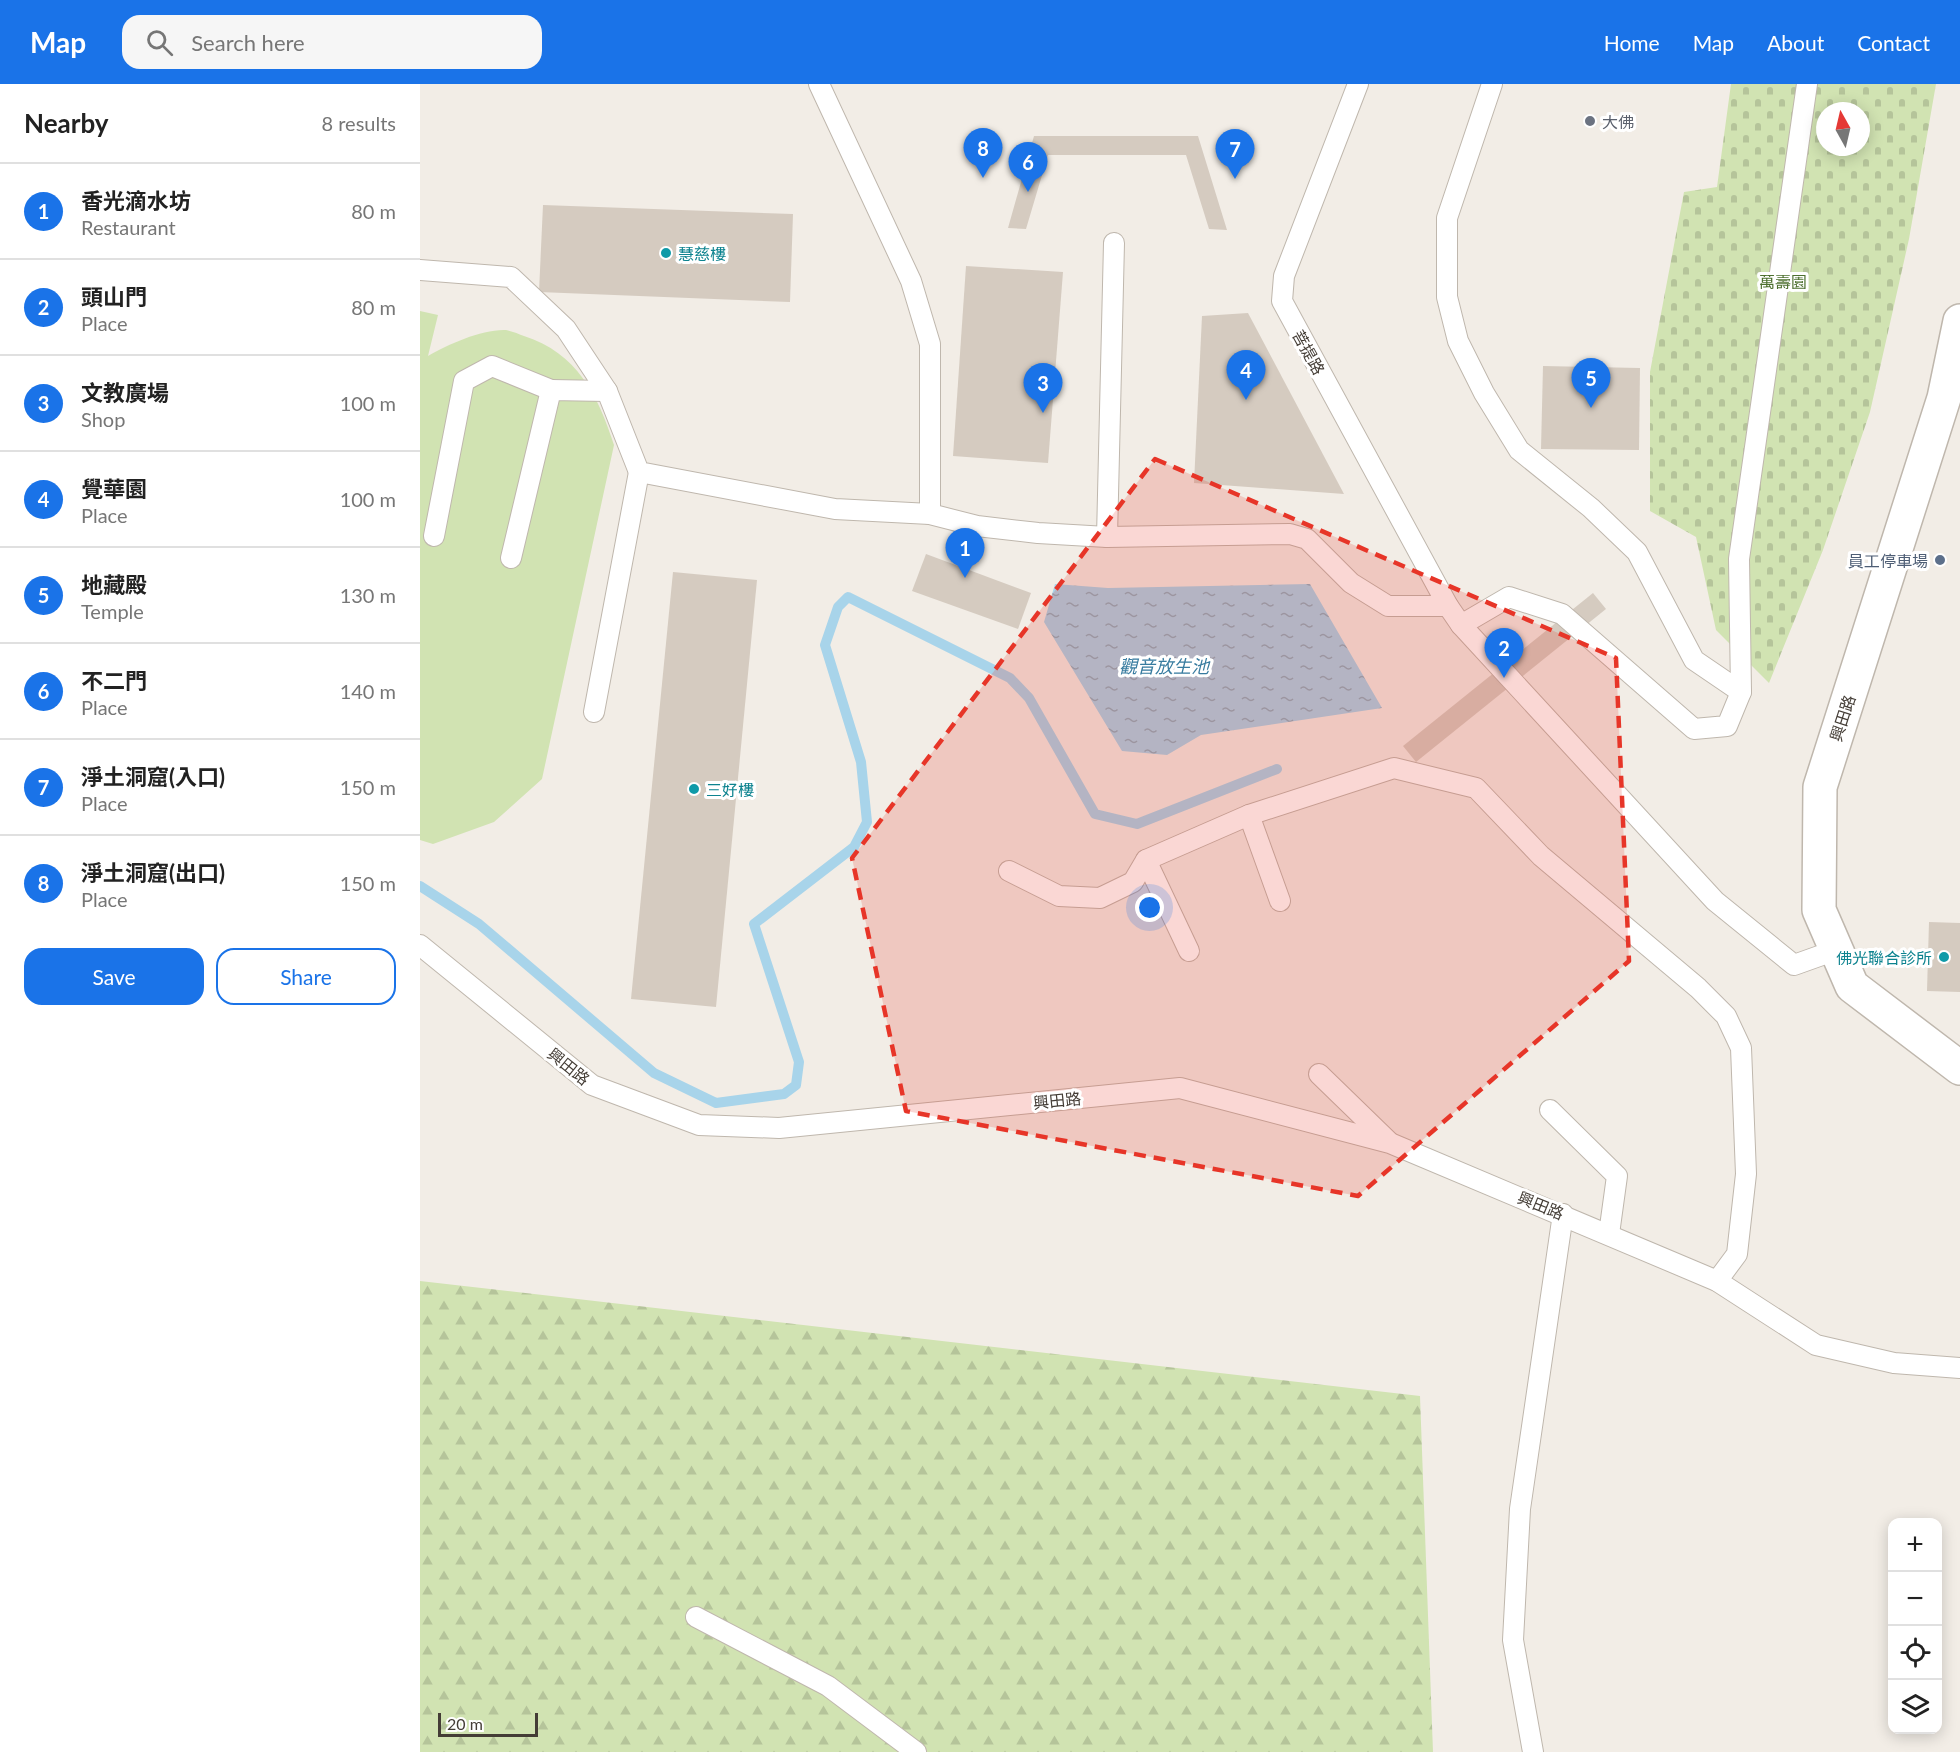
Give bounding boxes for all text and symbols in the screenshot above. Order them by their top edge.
search box [122,15,542,69]
text: Map [30,25,86,59]
icon: search [143,26,176,59]
text: Search here [191,29,305,56]
text: Home [1604,30,1660,55]
text: Map [1693,30,1734,55]
text: About [1767,30,1824,55]
text: Contact [1857,30,1930,55]
north arrow [1816,102,1870,156]
text: Nearby [24,107,109,139]
text: 8 results [321,111,396,135]
place label: 大佛 [1602,112,1634,131]
marker: 大佛 [1583,114,1597,128]
pin: 8 [964,128,1002,178]
pin: 7 [1216,130,1254,179]
pin: 6 [1008,142,1048,192]
text: 香光滴水坊 [81,187,191,214]
text: 1 [38,199,49,223]
text: 80 m [351,199,396,223]
text: Restaurant [81,215,176,239]
place label: 慧慈樓 [678,244,726,263]
marker: 慧慈樓 [659,246,673,260]
park label: 萬壽園 [1759,272,1807,291]
text: 頭山門 [81,283,147,310]
text: 2 [38,295,49,319]
text: 80 m [351,295,396,319]
text: Place [81,311,128,335]
street label: 菩提路 [1289,326,1329,378]
pin: 4 [1226,350,1266,400]
pin: 5 [1572,358,1610,408]
pin: 3 [1024,364,1062,413]
text: 文教廣場 [81,379,169,406]
text: 3 [38,391,49,415]
text: 100 m [340,391,396,415]
text: Shop [81,407,125,431]
text: 覺華園 [81,475,147,502]
text: 4 [38,487,49,511]
text: 100 m [340,487,396,511]
text: Place [81,503,128,527]
pin: 1 [946,528,984,578]
place label: 員工停車場 [1848,551,1928,570]
marker: 員工停車場 [1933,553,1947,567]
text: 地藏殿 [81,571,147,598]
text: 5 [38,583,49,607]
text: 130 m [340,583,396,607]
text: Temple [81,599,144,623]
pin: 2 [1484,628,1524,678]
water label: 觀音放生池 [1119,655,1211,677]
text: 不二門 [81,667,147,694]
text: 6 [38,679,49,703]
text: 140 m [340,679,396,703]
street label: 興田路 [1826,692,1858,744]
text: Place [81,695,128,719]
text: 淨土洞窟(入口) [81,763,225,790]
text: 7 [38,775,49,799]
text: 150 m [340,775,396,799]
place label: 三好樓 [706,780,754,799]
marker: 三好樓 [687,782,701,796]
text: Place [81,791,128,815]
text: 淨土洞窟(出口) [81,859,225,886]
text: 8 [38,871,49,895]
text: 150 m [340,871,396,895]
text: Place [81,887,128,911]
your location [1135,893,1164,922]
button: Save [24,948,204,1005]
button: Share [216,948,396,1005]
place label: 佛光聯合診所 [1836,948,1932,967]
marker: 佛光聯合診所 [1937,950,1951,964]
street label: 興田路 [544,1044,594,1088]
street label: 興田路 [1032,1088,1082,1112]
street label: 興田路 [1515,1187,1567,1223]
map controls [1888,1518,1942,1734]
button: + [1888,1518,1942,1572]
button: − [1888,1572,1942,1626]
button: locate [1888,1626,1942,1680]
button: layers [1888,1680,1942,1734]
scale bar [438,1710,538,1738]
text: 20 m [447,1714,483,1733]

